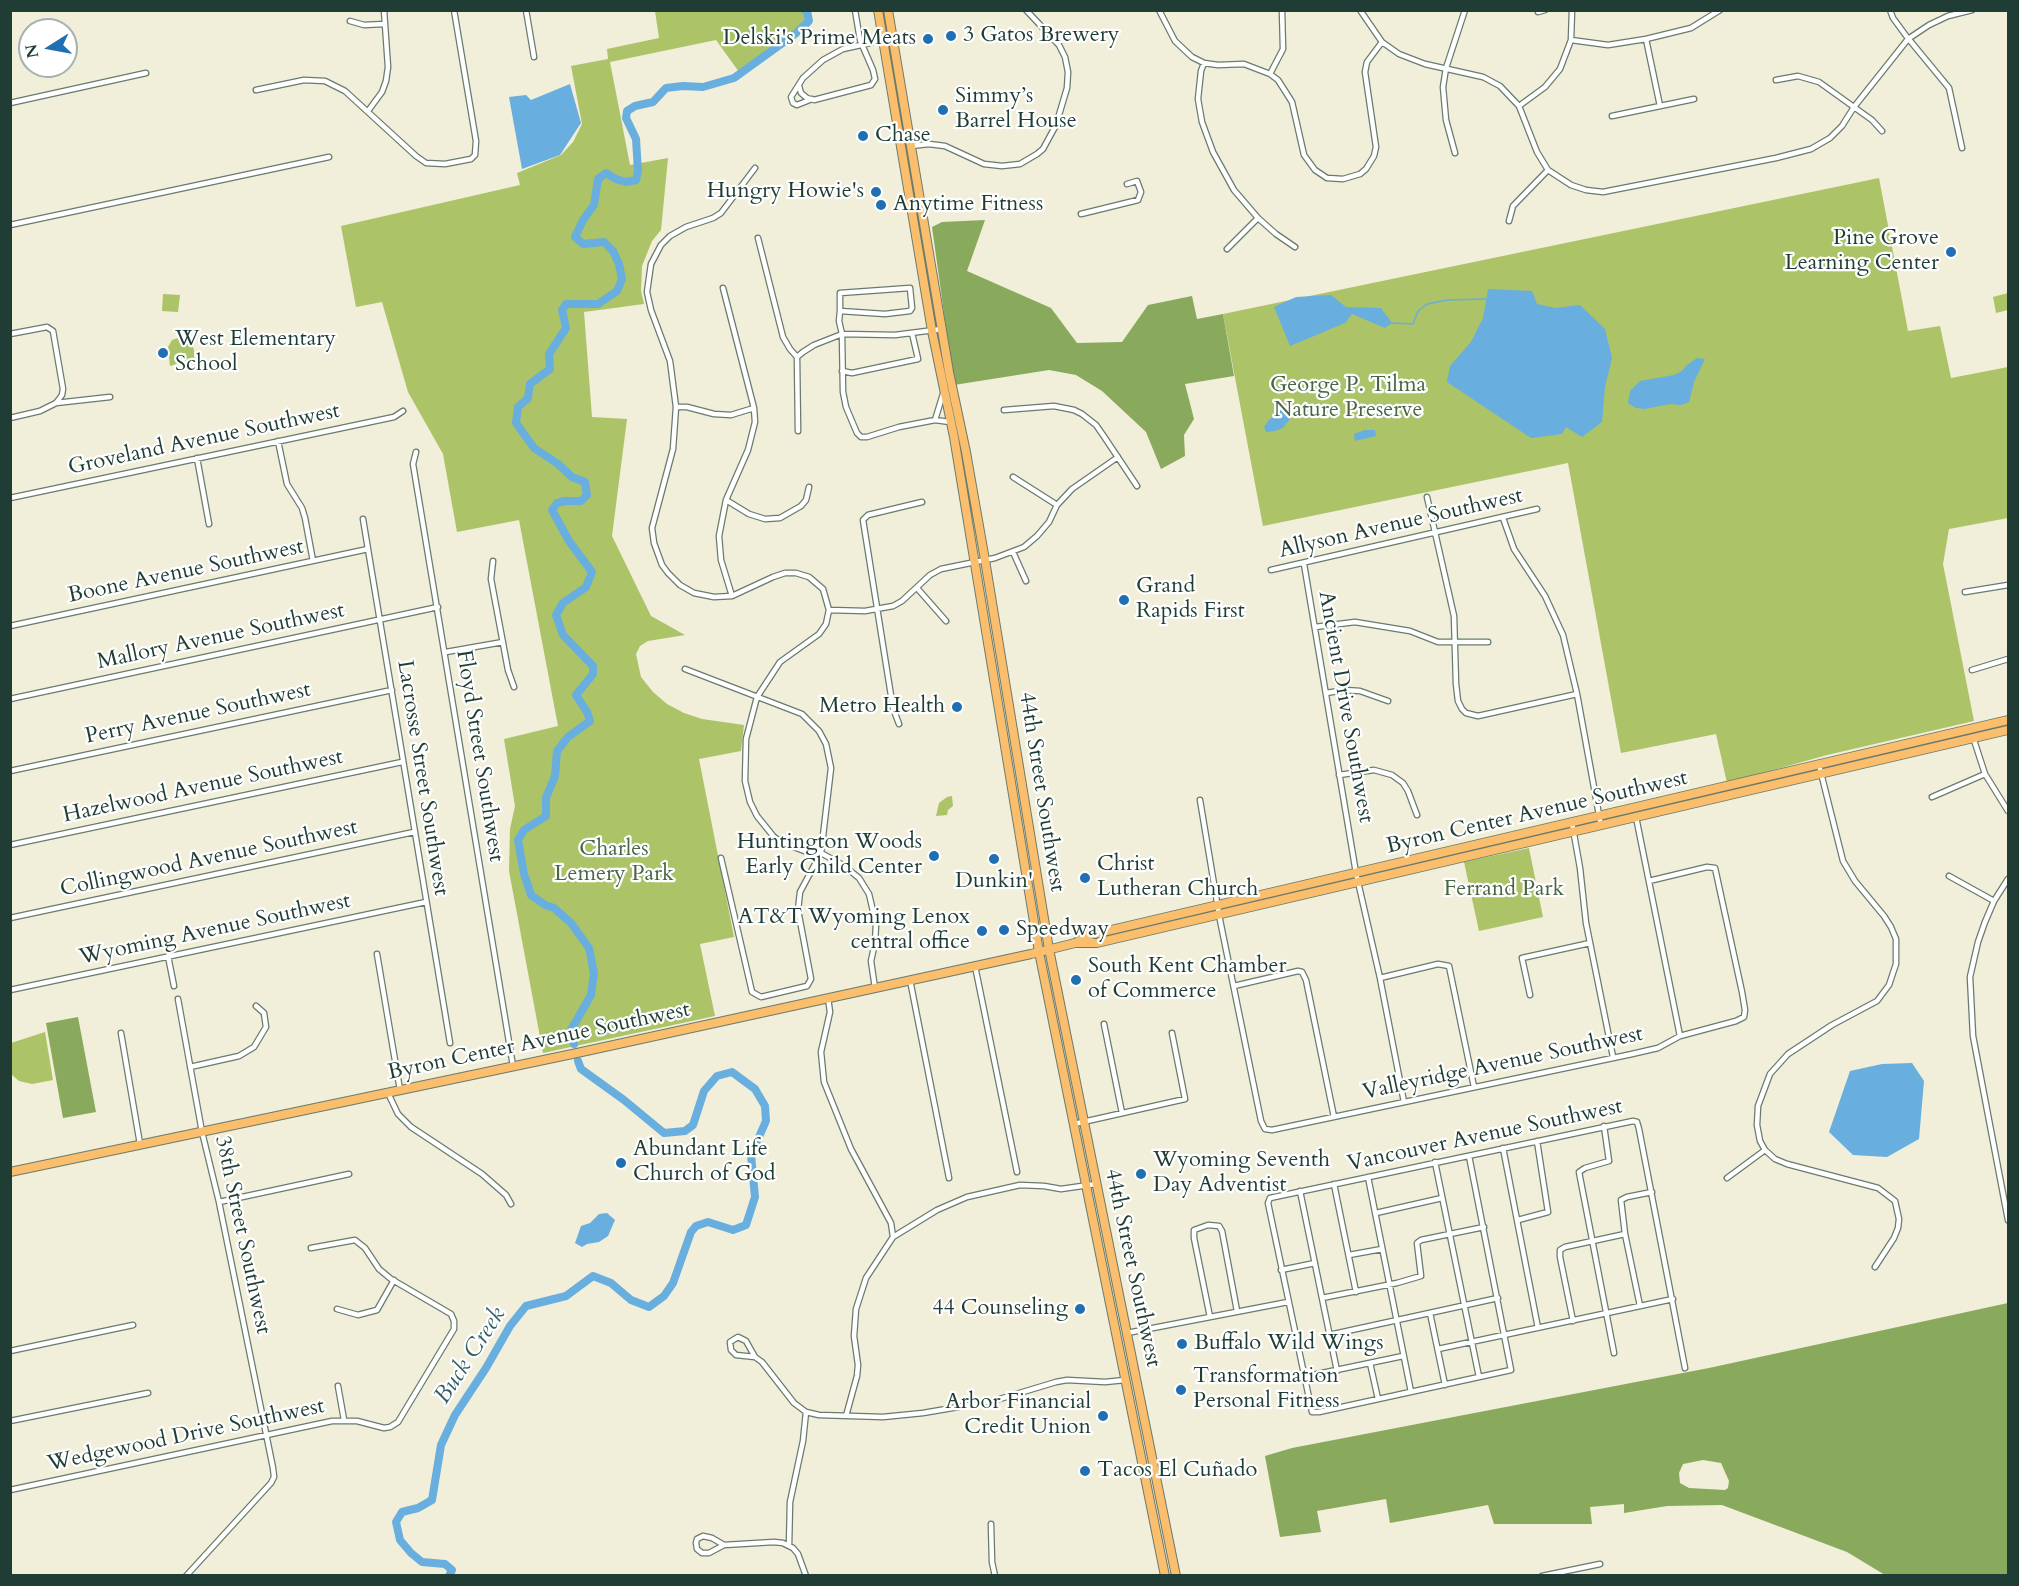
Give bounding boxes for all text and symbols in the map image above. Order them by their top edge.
north arrow [18,18,78,78]
place label: 3 Gatos Brewery [963,23,1119,49]
place label: Delski's Prime Meats [723,26,916,52]
marker: 3 Gatos Brewery [944,29,958,43]
marker: Delski's Prime Meats [921,32,935,46]
text: N [20,42,44,60]
place label: Simmy’s Barrel House [955,84,1077,136]
marker: Simmy’s Barrel House [936,103,950,117]
place label: Chase [875,123,931,149]
marker: Chase [856,129,870,143]
place label: Hungry Howie's [707,179,864,205]
marker: Hungry Howie's [869,185,883,199]
place label: Anytime Fitness [893,192,1043,218]
marker: Anytime Fitness [874,198,888,212]
place label: Pine Grove Learning Center [1784,226,1939,278]
marker: Pine Grove Learning Center [1944,245,1958,259]
place label: West Elementary School [175,327,336,378]
marker: West Elementary School [156,346,170,360]
park label: George P. Tilma Nature Preserve [1270,373,1426,424]
street label: Groveland Avenue Southwest [66,398,342,482]
street label: Allyson Avenue Southwest [1277,483,1525,565]
street label: Boone Avenue Southwest [66,534,306,610]
place label: Grand Rapids First [1136,574,1245,626]
street label: Ancient Drive Southwest [1312,589,1378,825]
marker: Grand Rapids First [1117,593,1131,607]
street label: Mallory Avenue Southwest [95,598,347,676]
street label: Floyd Street Southwest [449,648,509,864]
street label: Lacrosse Street Southwest [390,658,454,898]
street label: Perry Avenue Southwest [83,677,313,751]
street label: 44th Street Southwest [1012,690,1070,894]
place label: Metro Health [819,694,945,720]
marker: Metro Health [950,700,964,714]
street label: Hazelwood Avenue Southwest [61,744,345,830]
street label: Byron Center Avenue Southwest [1384,765,1690,861]
street label: Collingwood Avenue Southwest [58,815,360,903]
place label: Huntington Woods Early Child Center [737,830,922,882]
park label: Charles Lemery Park [554,837,674,888]
marker: Huntington Woods Early Child Center [927,849,941,863]
marker: Dunkin' [987,852,1001,866]
place label: Christ Lutheran Church [1097,852,1258,903]
place label: Dunkin' [955,869,1033,895]
marker: Christ Lutheran Church [1078,871,1092,885]
park label: Ferrand Park [1444,877,1564,903]
street label: Wyoming Avenue Southwest [77,888,353,972]
place label: AT&T Wyoming Lenox central office [738,905,970,956]
place label: Speedway [1016,917,1109,943]
marker: Speedway [997,923,1011,937]
marker: AT&T Wyoming Lenox central office [975,924,989,938]
place label: South Kent Chamber of Commerce [1088,954,1286,1005]
marker: South Kent Chamber of Commerce [1069,973,1083,987]
street label: Byron Center Avenue Southwest [385,997,693,1087]
street label: Valleyridge Avenue Southwest [1360,1021,1646,1107]
street label: Vancouver Avenue Southwest [1345,1094,1625,1178]
street label: 38th Street Southwest [208,1133,276,1337]
place label: Abundant Life Church of God [633,1137,776,1188]
place label: Wyoming Seventh Day Adventist [1153,1148,1330,1200]
marker: Abundant Life Church of God [614,1156,628,1170]
street label: 44th Street Southwest [1098,1166,1166,1370]
marker: Wyoming Seventh Day Adventist [1134,1167,1148,1181]
place label: 44 Counseling [932,1296,1068,1322]
water label: Buck Creek [429,1302,513,1410]
marker: 44 Counseling [1073,1302,1087,1316]
place label: Buffalo Wild Wings [1194,1331,1384,1357]
marker: Buffalo Wild Wings [1175,1337,1189,1351]
place label: Transformation Personal Fitness [1193,1364,1340,1416]
marker: Transformation Personal Fitness [1174,1383,1188,1397]
place label: Arbor Financial Credit Union [945,1390,1091,1442]
street label: Wedgewood Drive Southwest [45,1394,327,1478]
marker: Arbor Financial Credit Union [1096,1409,1110,1423]
place label: Tacos El Cuñado [1097,1458,1257,1484]
marker: Tacos El Cuñado [1078,1464,1092,1478]

